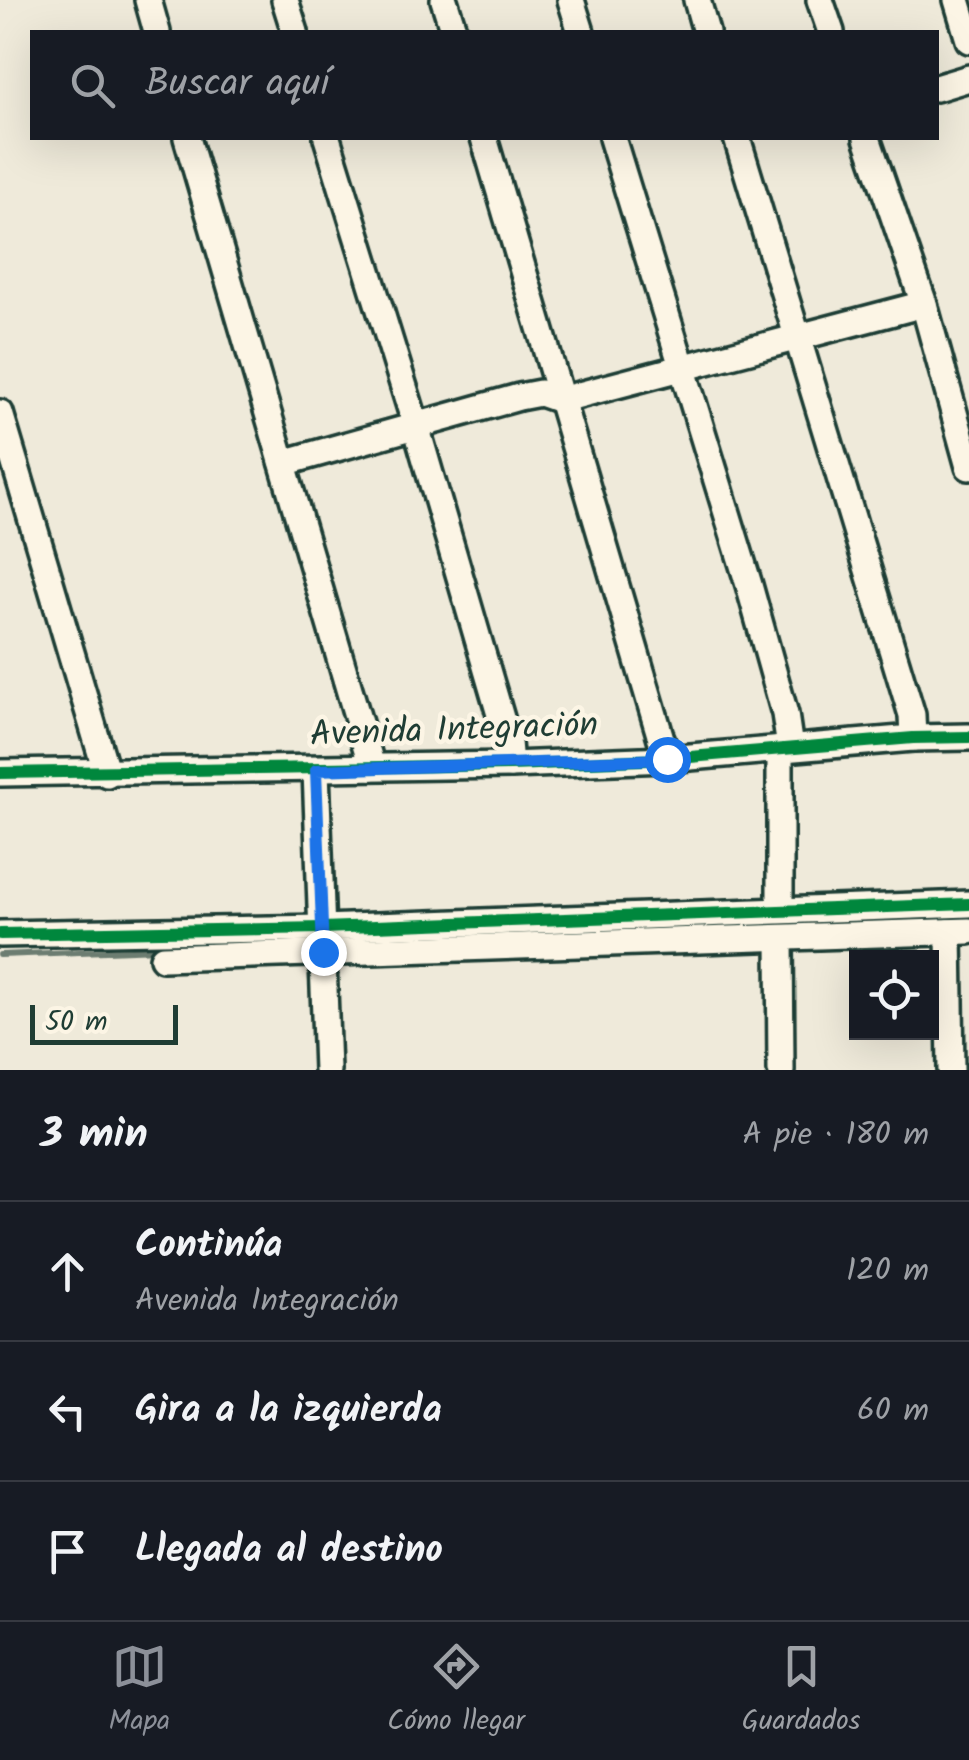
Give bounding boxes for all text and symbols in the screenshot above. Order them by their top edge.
search box [30,30,939,140]
text: Buscar aquí [145,55,329,115]
icon: search [65,58,120,113]
street label: Avenida Integración [309,698,599,764]
route start [645,737,691,783]
route end [301,930,347,976]
map controls [849,950,939,1040]
button: locate [849,950,939,1040]
scale bar [30,1000,178,1044]
text: 50 m [45,1000,108,1045]
text: 3 min [40,1102,148,1169]
text: A pie · 180 m [743,1110,929,1161]
text: Continúa [135,1216,282,1276]
icon: ahead [40,1244,95,1299]
text: 120 m [846,1246,929,1297]
text: Avenida Integración [135,1276,399,1327]
text: Gira a la izquierda [135,1381,442,1441]
icon: left [40,1384,95,1439]
text: 60 m [857,1386,929,1437]
text: Llegada al destino [135,1521,443,1581]
icon: arrive [40,1524,95,1579]
tab: Mapa [108,1639,170,1744]
tab: Cómo llegar [387,1639,525,1744]
tab: Guardados [742,1639,861,1744]

